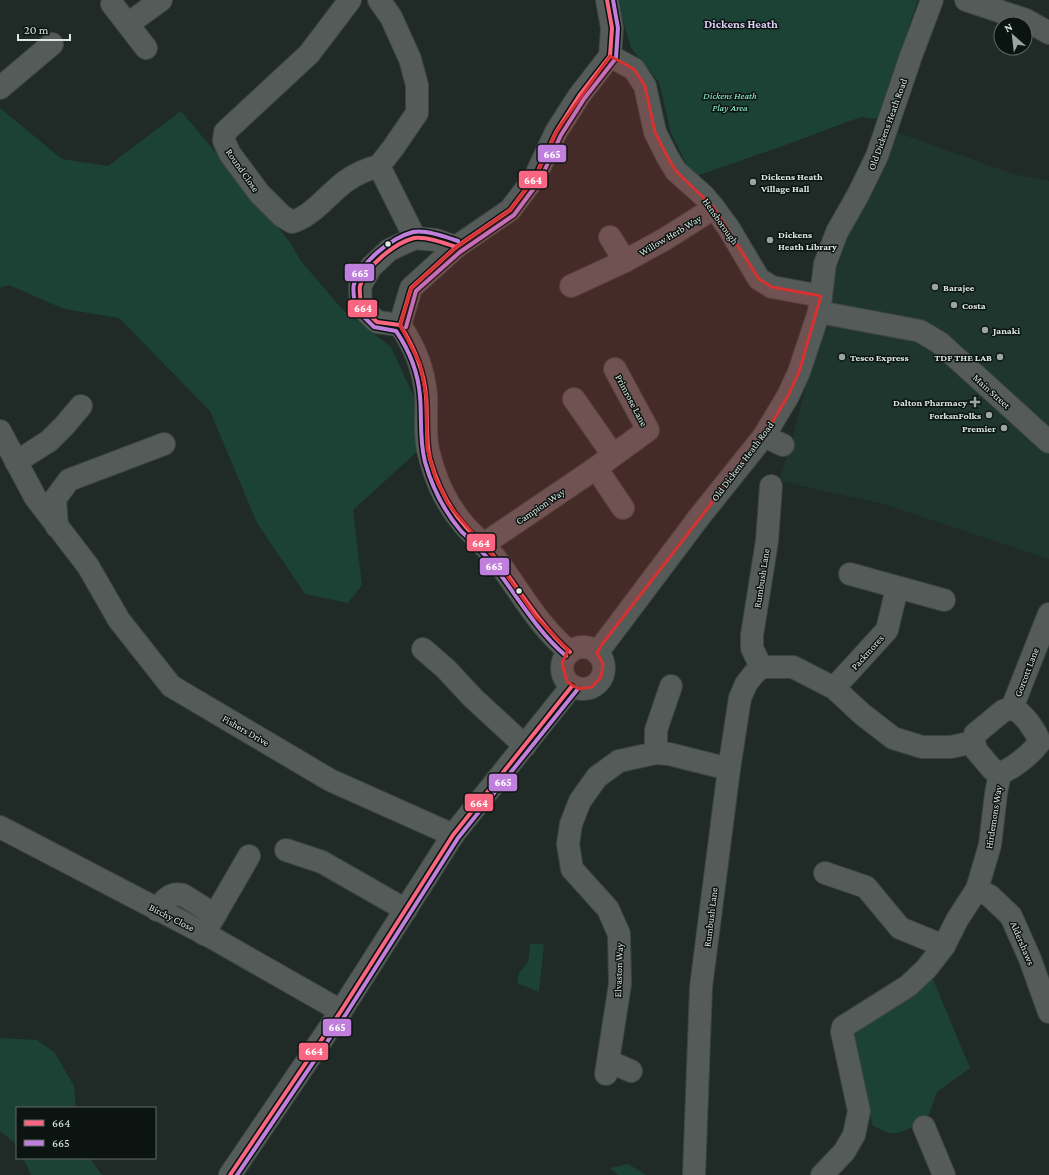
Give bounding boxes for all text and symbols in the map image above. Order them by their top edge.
scale bar [18,16,70,42]
north arrow [993,16,1033,56]
district label: Dickens Heath [704,17,778,31]
text: N [1002,20,1015,34]
text: 20 m [24,23,49,37]
street label: Old Dickens Heath Road [866,76,909,171]
park label: Dickens Heath Play Area [703,90,757,113]
line badge: 665 [537,144,567,163]
street label: Round Close [224,147,262,194]
text: 665 [543,148,561,160]
line badge: 664 [518,170,548,189]
place label: Dickens Heath Village Hall [760,171,823,194]
text: 664 [524,174,542,186]
marker: Dickens Heath Village Hall [748,177,758,187]
street label: Hensborough [701,196,741,247]
street label: Willow Herb Way [637,212,704,258]
place label: Dickens Heath Library [778,229,837,252]
marker: Dickens Heath Library [765,235,775,245]
unlabelled marker [383,239,393,249]
line badge: 665 [344,263,375,282]
text: 665 [351,267,369,279]
marker: Barajee [930,282,940,292]
place label: Barajee [943,282,975,294]
line badge: 664 [347,299,378,318]
marker: Costa [949,300,959,310]
place label: Costa [962,300,986,311]
text: 664 [354,302,372,314]
marker: Janaki [980,325,990,335]
place label: Janaki [992,325,1020,336]
marker: Tesco Express [837,352,847,362]
place label: Tesco Express [850,352,908,363]
place label: TDF THE LAB [934,352,992,363]
marker: TDF THE LAB [995,352,1005,362]
street label: Primrose Lane [613,372,650,429]
street label: Main Street [971,372,1013,411]
place label: Dalton Pharmacy [893,397,967,408]
marker: Dalton Pharmacy [970,397,980,407]
place label: ForksnFolks [929,410,981,421]
marker: ForksnFolks [984,410,994,420]
street label: Old Dickens Heath Road [709,419,776,503]
place label: Premier [962,423,996,434]
marker: Premier [999,423,1009,433]
street label: Campion Way [514,486,567,527]
line badge: 664 [466,533,496,552]
text: 664 [472,537,490,549]
street label: Rumbush Lane [751,547,772,608]
line badge: 665 [479,557,510,576]
text: 665 [485,560,503,572]
unlabelled marker [514,586,524,596]
street label: Packmores [849,633,886,672]
street label: Gorcott Lane [1012,646,1041,698]
street label: Fishers Drive [220,713,272,749]
line badge: 665 [488,773,518,792]
text: 665 [494,776,512,788]
street label: Hirdemons Way [983,784,1004,850]
line badge: 664 [464,793,494,812]
text: 664 [470,797,488,809]
street label: Rumbush Lane [701,886,720,947]
street label: Birchy Close [147,901,197,934]
street label: Aldershaws [1008,920,1037,967]
street label: Elvaston Way [612,942,625,997]
line badge: 665 [322,1018,352,1037]
text: 665 [328,1021,346,1033]
line badge: 664 [298,1042,329,1061]
text: 664 [305,1045,323,1057]
legend [16,1107,156,1159]
text: 664 [52,1116,70,1130]
text: 665 [52,1136,70,1150]

